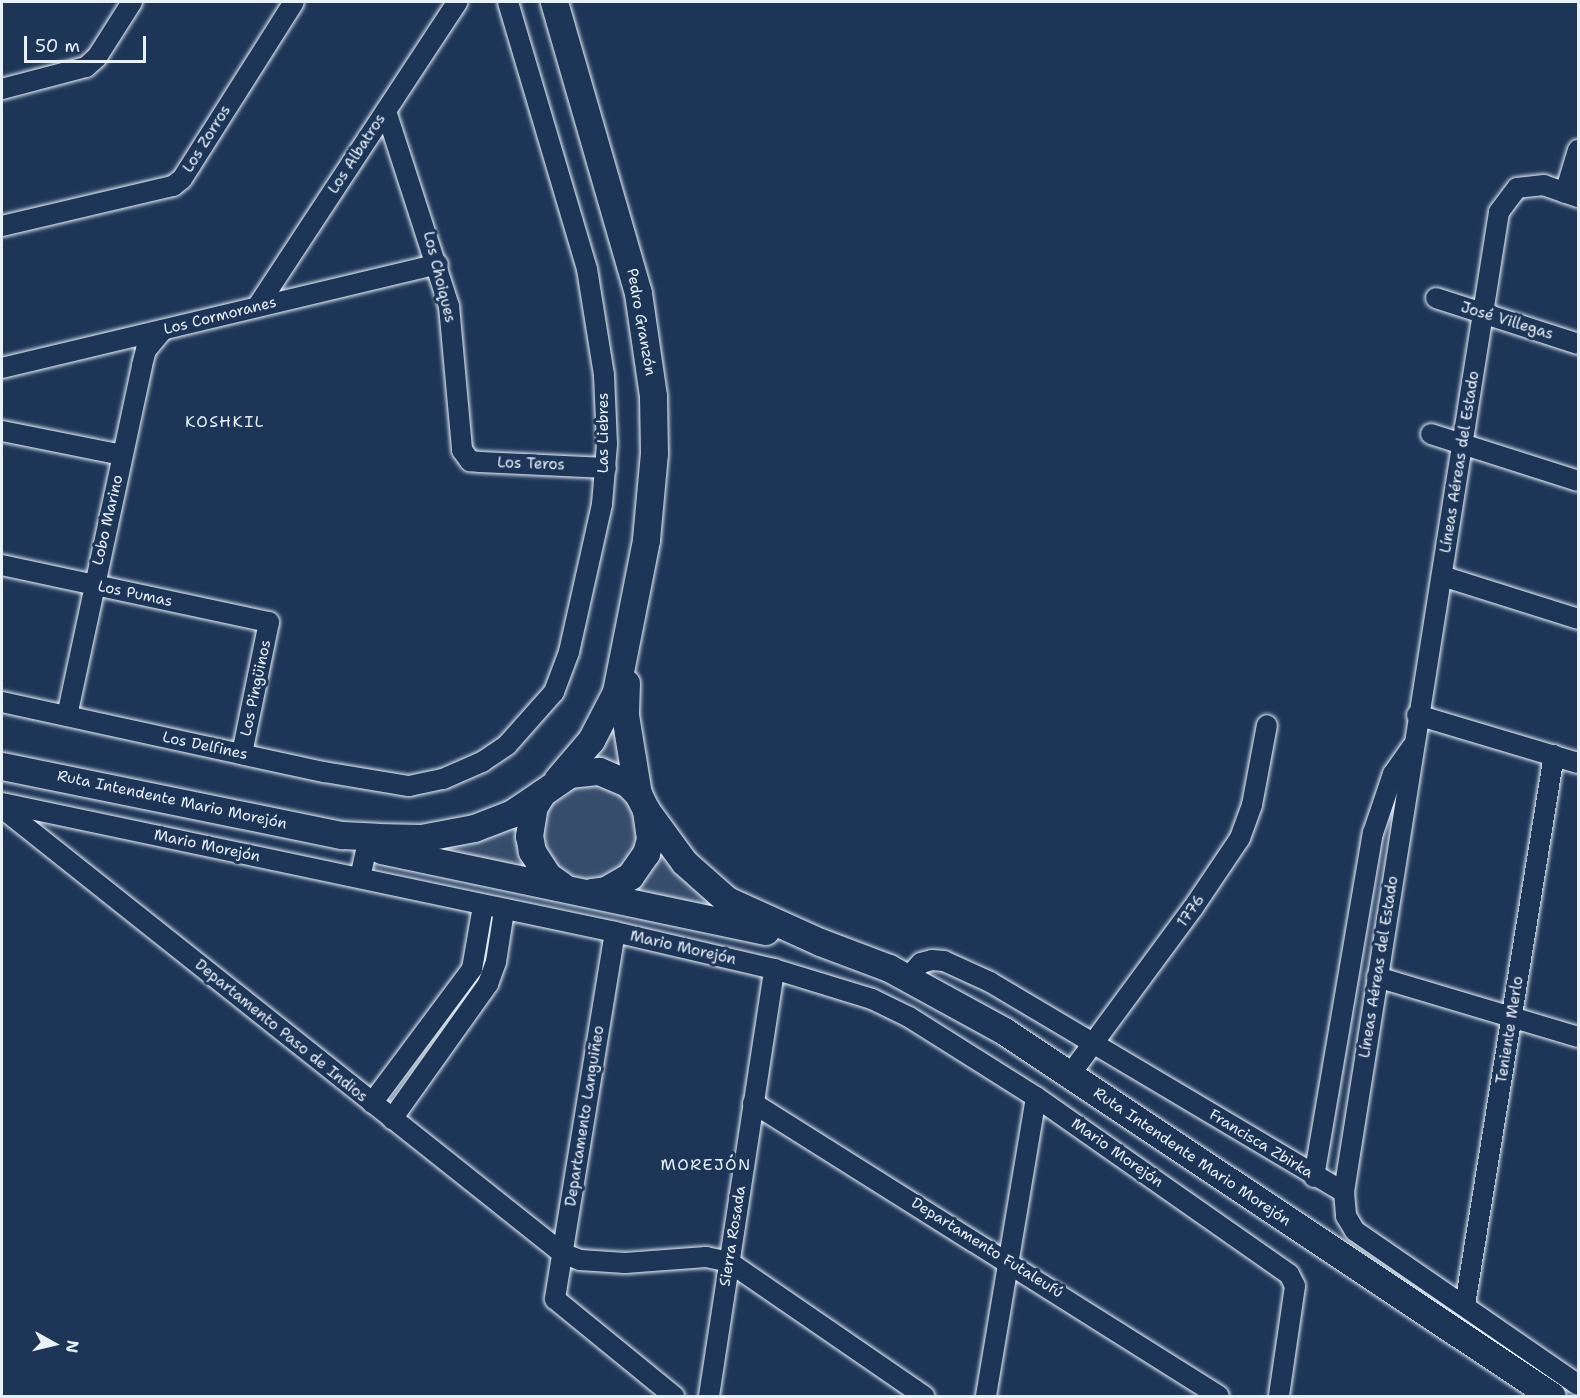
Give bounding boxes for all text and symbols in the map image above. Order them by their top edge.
scale bar [27,24,148,62]
text: 50 m [35,34,80,58]
street label: Los Zorros [179,102,235,176]
street label: Los Albatros [324,111,390,197]
street label: Los Choiques [419,230,459,324]
street label: Pedro Granzón [623,267,659,377]
street label: Los Cormoranes [162,293,278,339]
street label: José Villegas [1458,298,1556,344]
street label: Líneas Aéreas del Estado [1437,370,1483,554]
street label: Las Liebres [595,393,613,473]
district label: KOSHKIL [185,412,265,432]
street label: Los Teros [497,454,565,474]
street label: Lobo Marino [89,473,127,567]
street label: Los Pumas [96,577,174,611]
street label: Los Pingüinos [237,638,275,738]
street label: Los Delfines [161,728,249,764]
street label: Ruta Intendente Mario Morejón [56,767,288,833]
street label: Mario Morejón [152,826,262,866]
street label: Líneas Aéreas del Estado [1356,875,1402,1059]
street label: 1776 [1173,891,1209,931]
street label: Mario Morejón [628,927,738,969]
street label: Departamento Paso de Indios [191,956,371,1106]
street label: Teniente Merlo [1493,975,1527,1085]
street label: Departamento Languiñeo [562,1024,608,1208]
street label: Ruta Intendente Mario Morejón [1090,1084,1294,1230]
street label: Francisca Zbirka [1206,1106,1316,1182]
street label: Mario Morejón [1068,1115,1166,1191]
district label: MOREJÓN [660,1155,752,1175]
street label: Sierra Rosada [716,1184,750,1288]
street label: Departamento Futaleufú [908,1194,1066,1302]
north arrow [24,1314,84,1374]
text: N [61,1339,84,1354]

